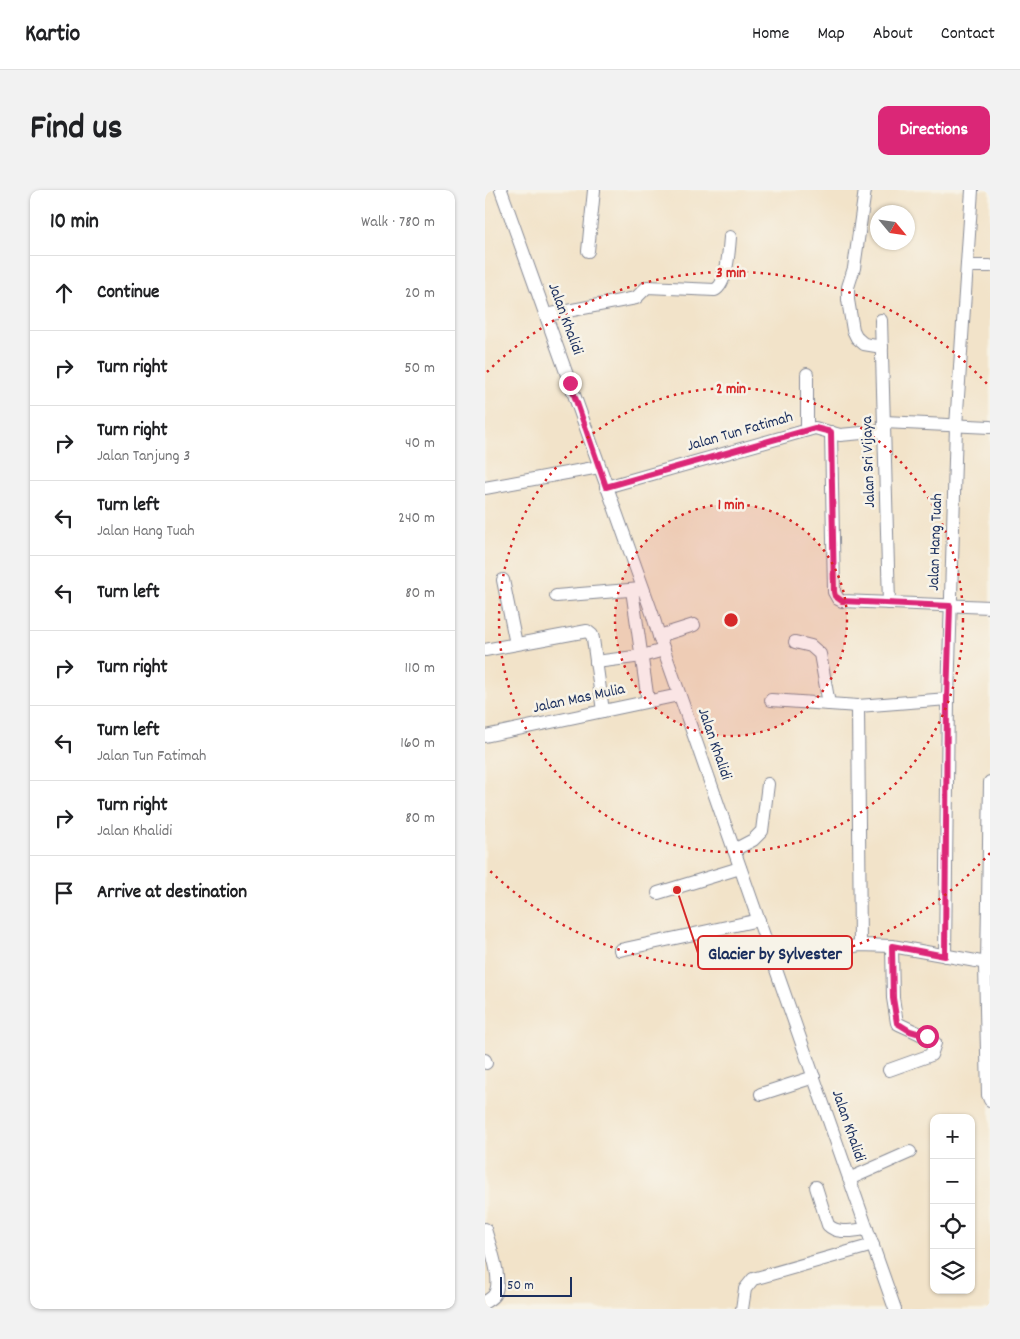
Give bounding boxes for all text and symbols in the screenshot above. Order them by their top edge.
text: Kartio [25,18,80,52]
text: Home [752,22,789,47]
text: Map [817,22,845,47]
text: About [873,22,913,47]
text: Contact [941,22,995,47]
text: Find us [30,105,122,155]
button: Directions [878,106,990,155]
north arrow [870,205,915,250]
text: 10 min [50,208,99,238]
text: Walk · 780 m [361,211,435,234]
text: 3 min [716,263,746,285]
icon: ahead [50,279,78,307]
text: Continue [97,280,159,307]
street label: Jalan Khalidi [541,280,589,358]
text: 20 m [405,282,435,305]
icon: right [50,354,78,382]
text: Turn right [97,355,168,382]
text: 50 m [404,357,435,380]
route end [559,372,582,395]
text: 2 min [716,379,746,401]
street label: Jalan Tun Fatimah [684,406,796,458]
street label: Jalan Sri Vijaya [856,415,882,508]
text: Turn right [97,418,168,445]
icon: right [50,429,78,457]
text: 40 m [405,432,435,455]
text: Jalan Tanjung 3 [97,445,190,468]
text: Turn left [97,493,160,520]
street label: Jalan Hang Tuah [923,493,949,591]
text: 1 min [718,495,744,517]
icon: left [50,504,78,532]
text: 240 m [398,507,435,530]
text: Jalan Hang Tuah [97,520,195,543]
icon: left [50,579,78,607]
text: Turn left [97,580,160,607]
text: 80 m [405,582,435,605]
centre of rings [722,611,740,629]
icon: right [50,654,78,682]
text: Turn right [97,655,168,682]
text: 110 m [405,657,435,680]
street label: Jalan Mas Mulia [531,678,628,720]
street label: Jalan Khalidi [691,705,737,783]
text: Turn left [97,718,160,745]
icon: left [50,729,78,757]
text: 160 m [400,732,435,755]
text: Jalan Tun Fatimah [97,745,206,768]
text: Turn right [97,793,168,820]
icon: right [50,804,78,832]
text: 80 m [405,807,435,830]
text: Jalan Khalidi [97,820,172,843]
icon: arrive [50,879,78,907]
text: Arrive at destination [97,880,247,907]
callout: Glacier by Sylvester [698,936,852,969]
text: Glacier by Sylvester [708,943,842,968]
route start [916,1025,939,1048]
street label: Jalan Khalidi [825,1087,871,1165]
map controls [930,1114,975,1294]
button: + [930,1114,975,1159]
button: − [930,1159,975,1204]
button: locate [930,1204,975,1249]
button: layers [930,1249,975,1294]
scale bar [500,1274,573,1297]
text: 50 m [507,1276,534,1296]

